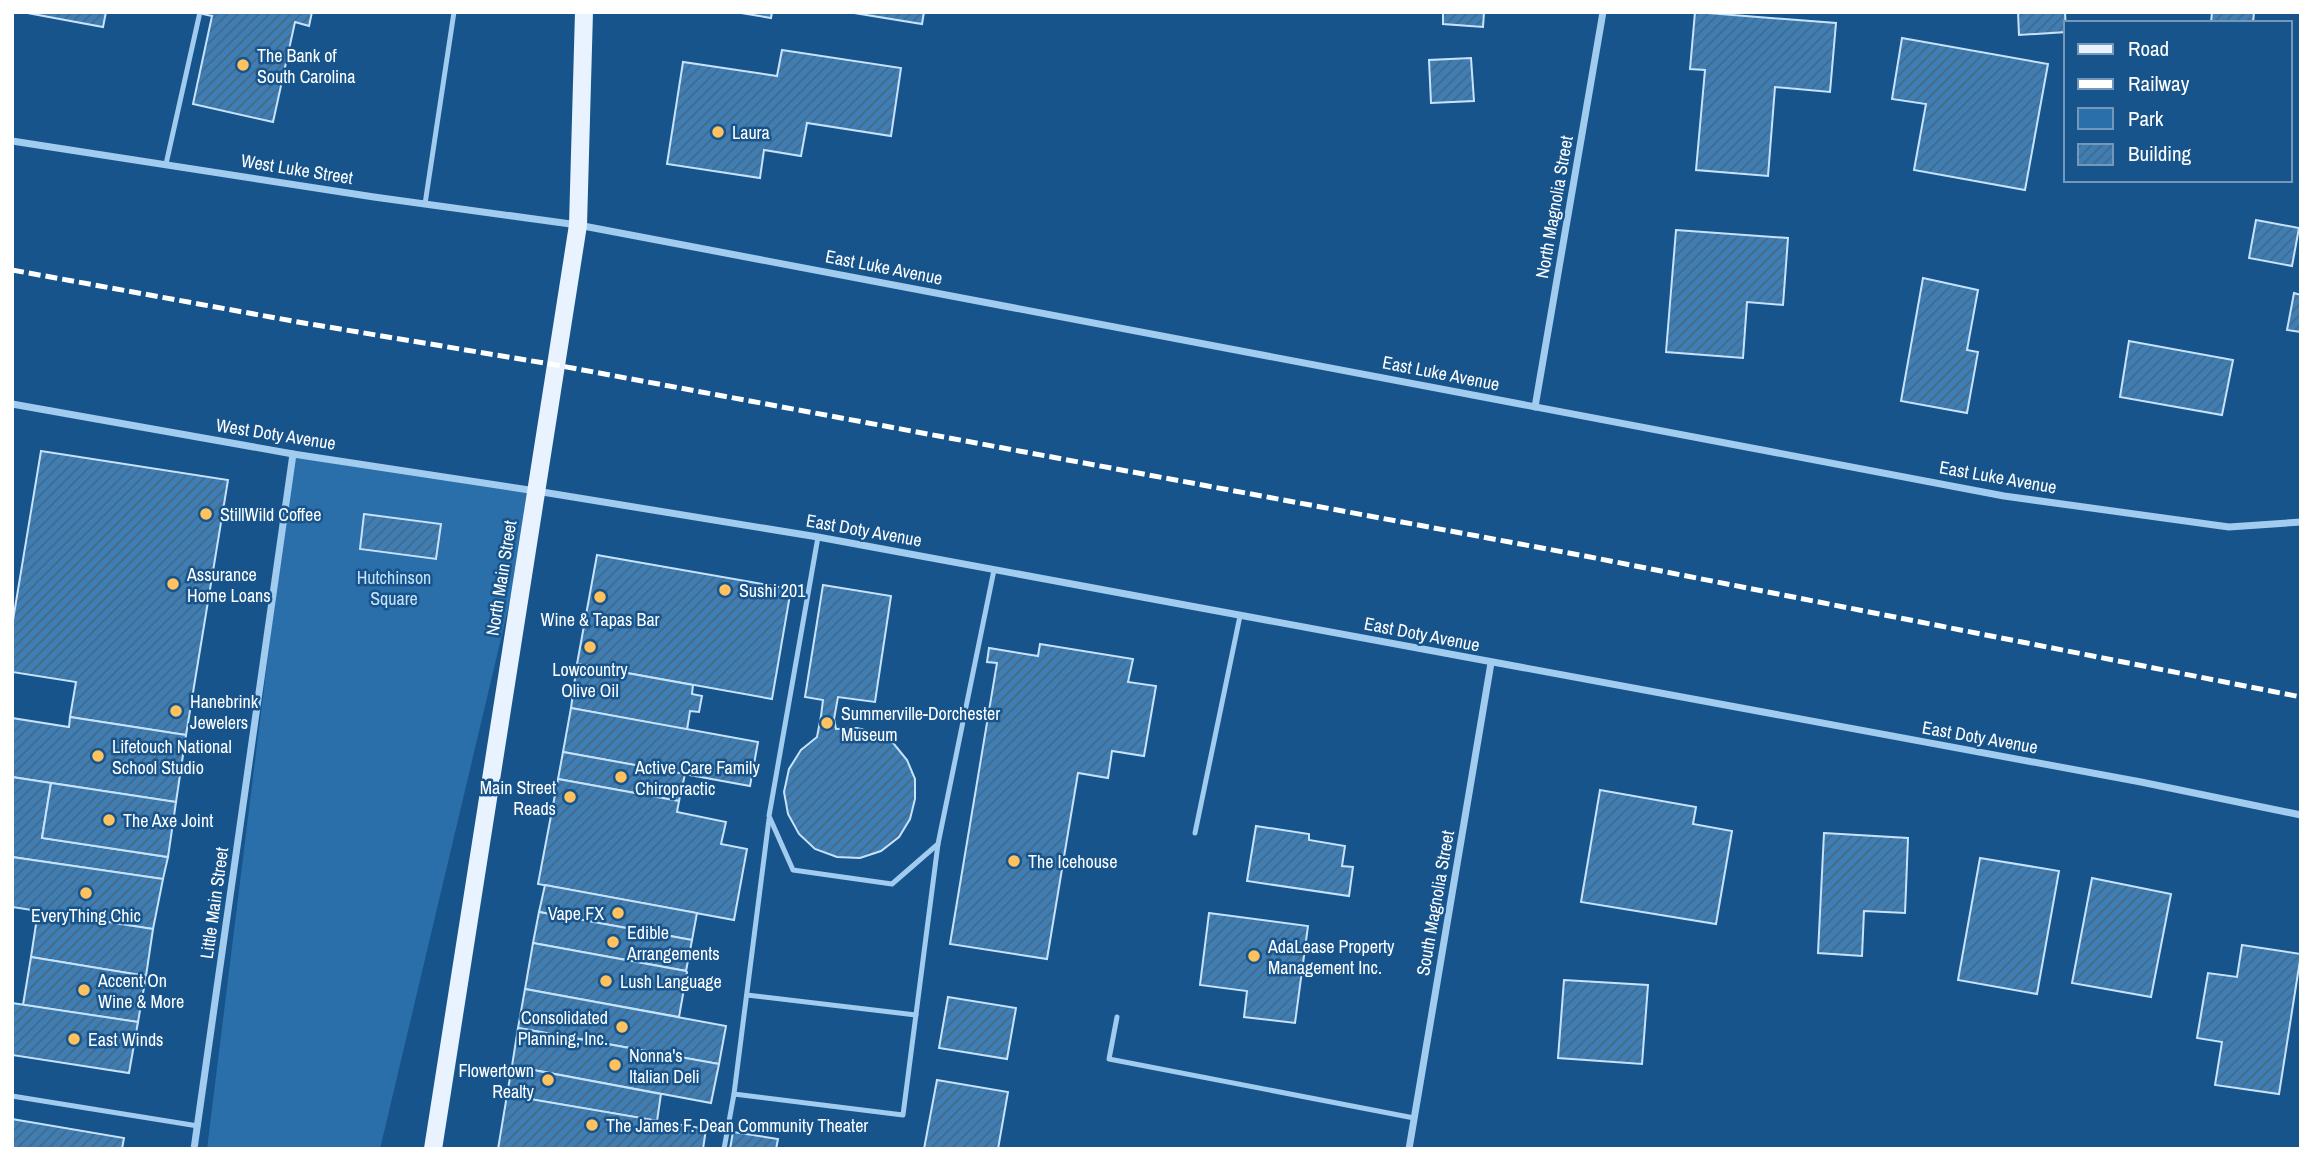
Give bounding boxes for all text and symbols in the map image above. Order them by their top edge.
legend [2064,21,2292,182]
text: Road [2128,34,2169,63]
place label: The Bank of South Carolina [257,43,355,89]
marker: The Bank of South Carolina [235,57,251,73]
text: Railway [2128,69,2190,98]
text: Park [2128,104,2164,133]
place label: Laura [732,120,770,145]
marker: Laura [710,124,726,140]
street label: North Magnolia Street [1529,134,1579,280]
text: Building [2128,139,2192,168]
street label: West Luke Street [239,148,355,190]
street label: East Luke Avenue [823,243,945,291]
street label: East Luke Avenue [1380,349,1502,397]
street label: West Doty Avenue [214,412,338,456]
street label: East Luke Avenue [1937,454,2059,500]
place label: StillWild Coffee [220,502,321,527]
marker: StillWild Coffee [198,506,214,522]
street label: East Doty Avenue [804,508,924,552]
street label: North Main Street [480,519,522,637]
place label: Assurance Home Loans [186,562,271,608]
park label: Hutchinson Square [357,565,431,611]
marker: Assurance Home Loans [165,576,181,592]
place label: Sushi 201 [739,578,806,603]
marker: Sushi 201 [717,582,733,598]
marker: Wine & Tapas Bar [592,589,608,605]
place label: Wine & Tapas Bar [541,607,660,632]
street label: East Doty Avenue [1362,611,1482,657]
marker: Lowcountry Olive Oil [582,639,598,655]
place label: Lowcountry Olive Oil [552,657,628,703]
place label: Hanebrink Jewelers [190,689,259,735]
place label: Summerville-Dorchester Museum [841,701,1000,747]
marker: Hanebrink Jewelers [168,703,184,719]
marker: Summerville-Dorchester Museum [819,715,835,731]
street label: East Doty Avenue [1920,715,2040,759]
place label: Lifetouch National School Studio [112,734,232,780]
marker: Lifetouch National School Studio [90,748,106,764]
place label: Active Care Family Chiropractic [634,755,760,801]
marker: Active Care Family Chiropractic [613,769,629,785]
place label: Main Street Reads [480,775,556,821]
marker: Main Street Reads [562,789,578,805]
place label: The Axe Joint [123,808,213,833]
marker: The Axe Joint [101,812,117,828]
street label: South Magnolia Street [1410,828,1460,978]
street label: Little Main Street [194,846,234,960]
place label: The Icehouse [1028,849,1117,874]
marker: The Icehouse [1006,853,1022,869]
marker: EveryThing Chic [78,885,94,901]
place label: Vape FX [548,901,604,926]
place label: EveryThing Chic [31,903,141,928]
marker: Vape FX [610,905,626,921]
place label: Edible Arrangements [626,920,720,966]
marker: Edible Arrangements [605,934,621,950]
place label: AdaLease Property Management Inc. [1267,934,1395,980]
marker: AdaLease Property Management Inc. [1246,948,1262,964]
place label: Accent On Wine & More [97,968,184,1014]
place label: Lush Language [620,969,722,994]
marker: Lush Language [598,973,614,989]
marker: Accent On Wine & More [76,982,92,998]
place label: Consolidated Planning, Inc. [518,1005,608,1051]
marker: Consolidated Planning, Inc. [614,1019,630,1035]
place label: East Winds [88,1027,163,1052]
marker: East Winds [66,1031,82,1047]
place label: Nonna's Italian Deli [629,1043,700,1089]
marker: Nonna's Italian Deli [607,1057,623,1073]
place label: Flowertown Realty [459,1058,535,1104]
marker: Flowertown Realty [540,1072,556,1088]
place label: The James F. Dean Community Theater [606,1113,868,1138]
marker: The James F. Dean Community Theater [584,1117,600,1133]

